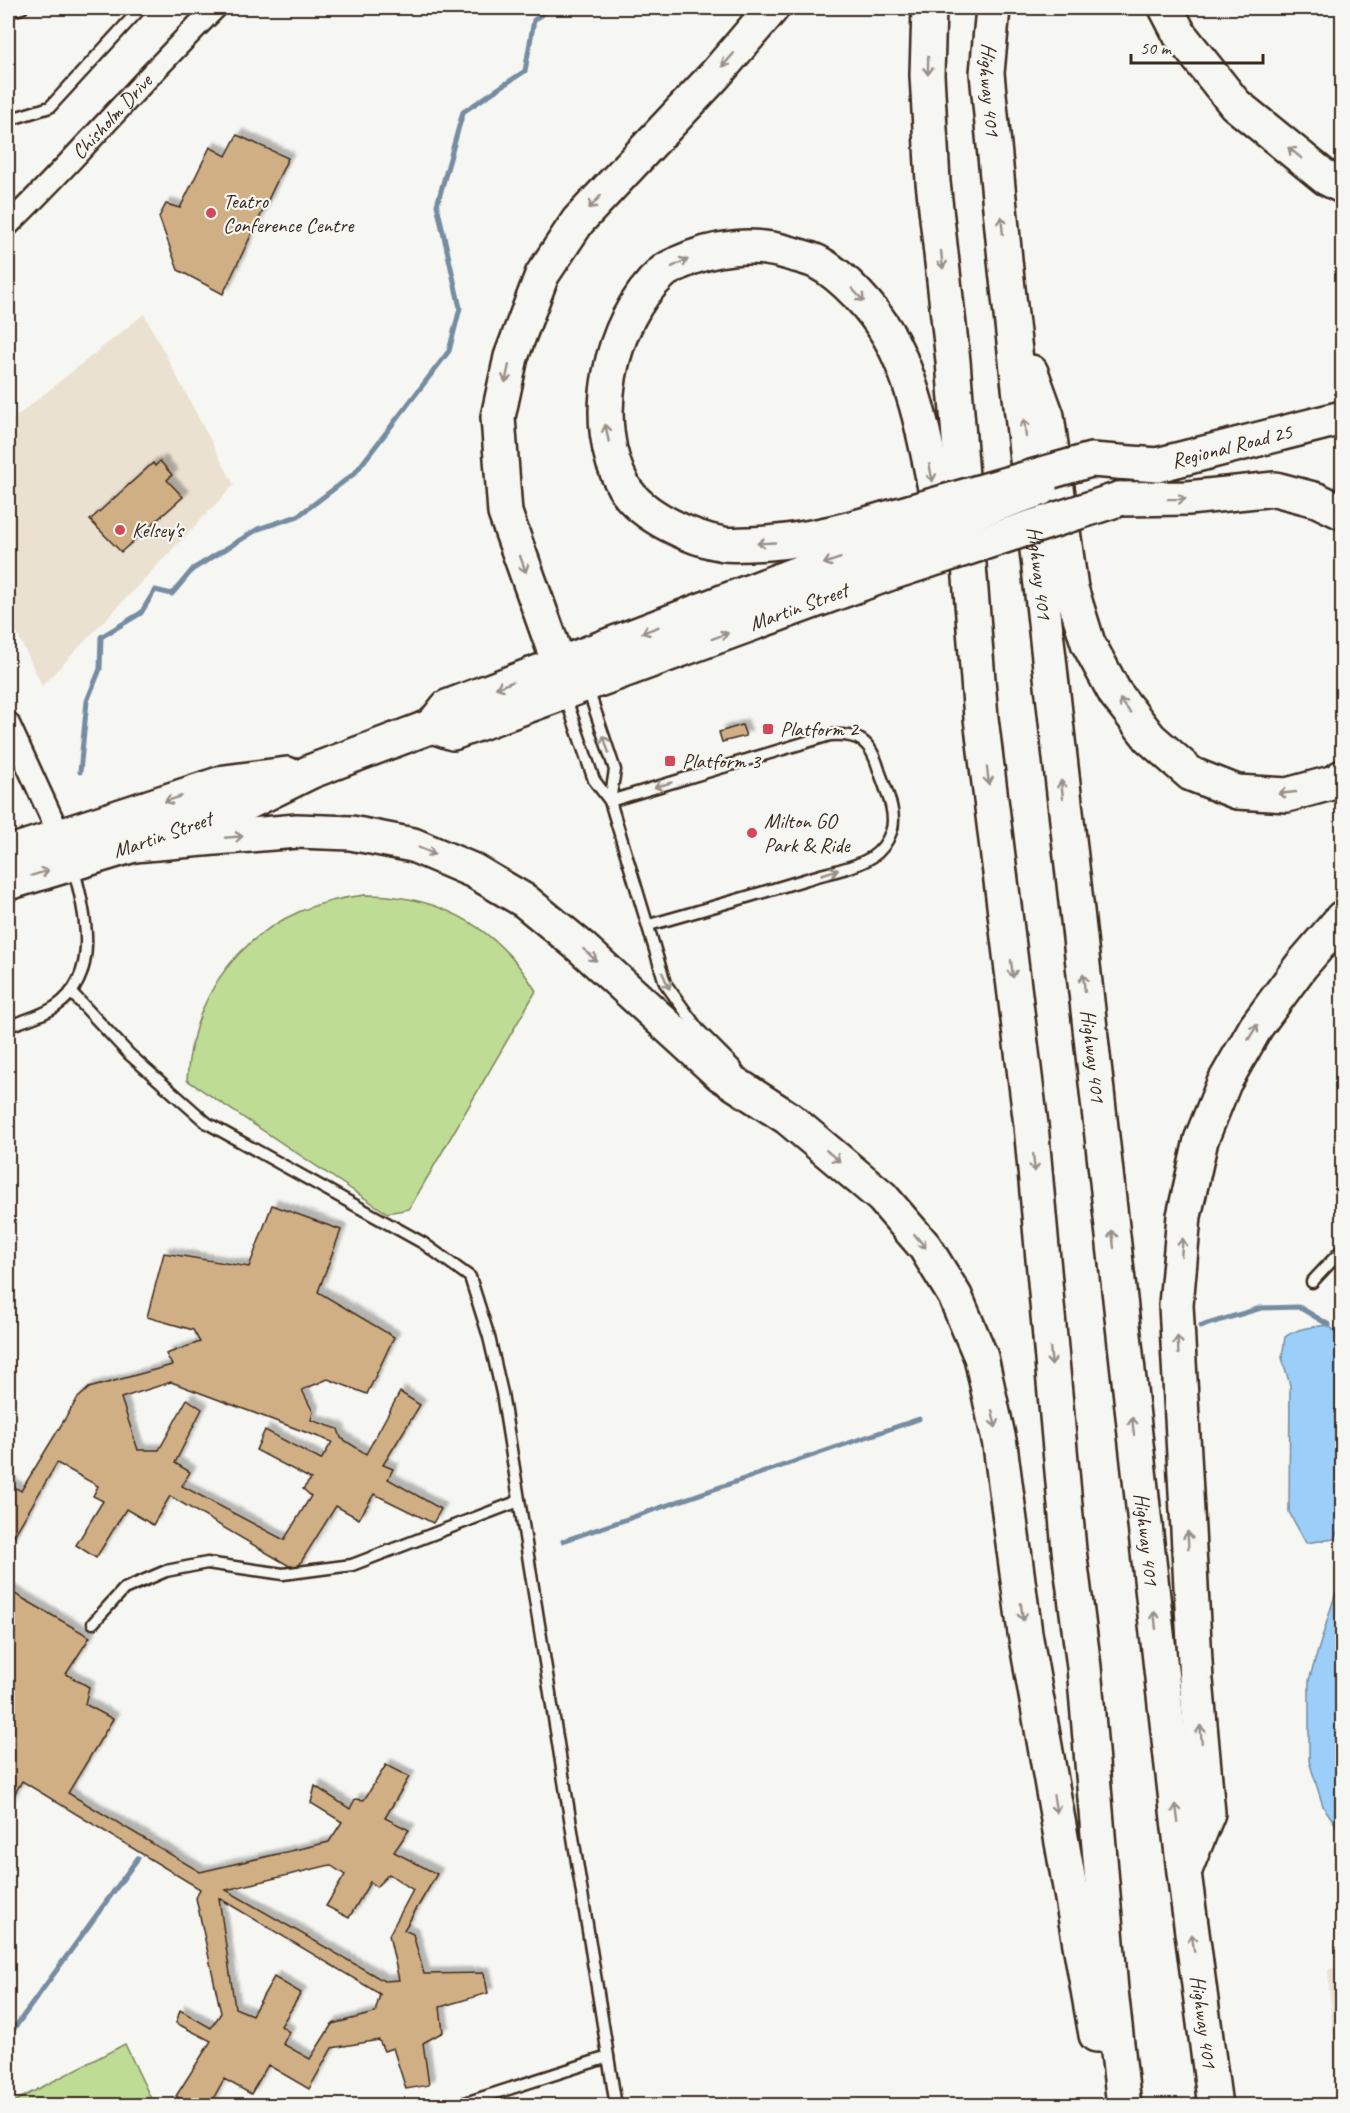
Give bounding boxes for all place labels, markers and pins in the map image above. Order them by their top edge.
place label: Teatro Conference Centre [223,188,355,238]
marker: Teatro Conference Centre [204,206,218,220]
place label: Kelsey's [132,517,185,543]
marker: Kelsey's [113,523,127,537]
place label: Platform 2 [780,716,860,742]
marker: Platform 2 [761,722,775,736]
place label: Platform 3 [682,748,762,774]
marker: Platform 3 [663,754,677,768]
place label: Milton GO Park & Ride [764,808,851,858]
marker: Milton GO Park & Ride [745,826,759,840]

